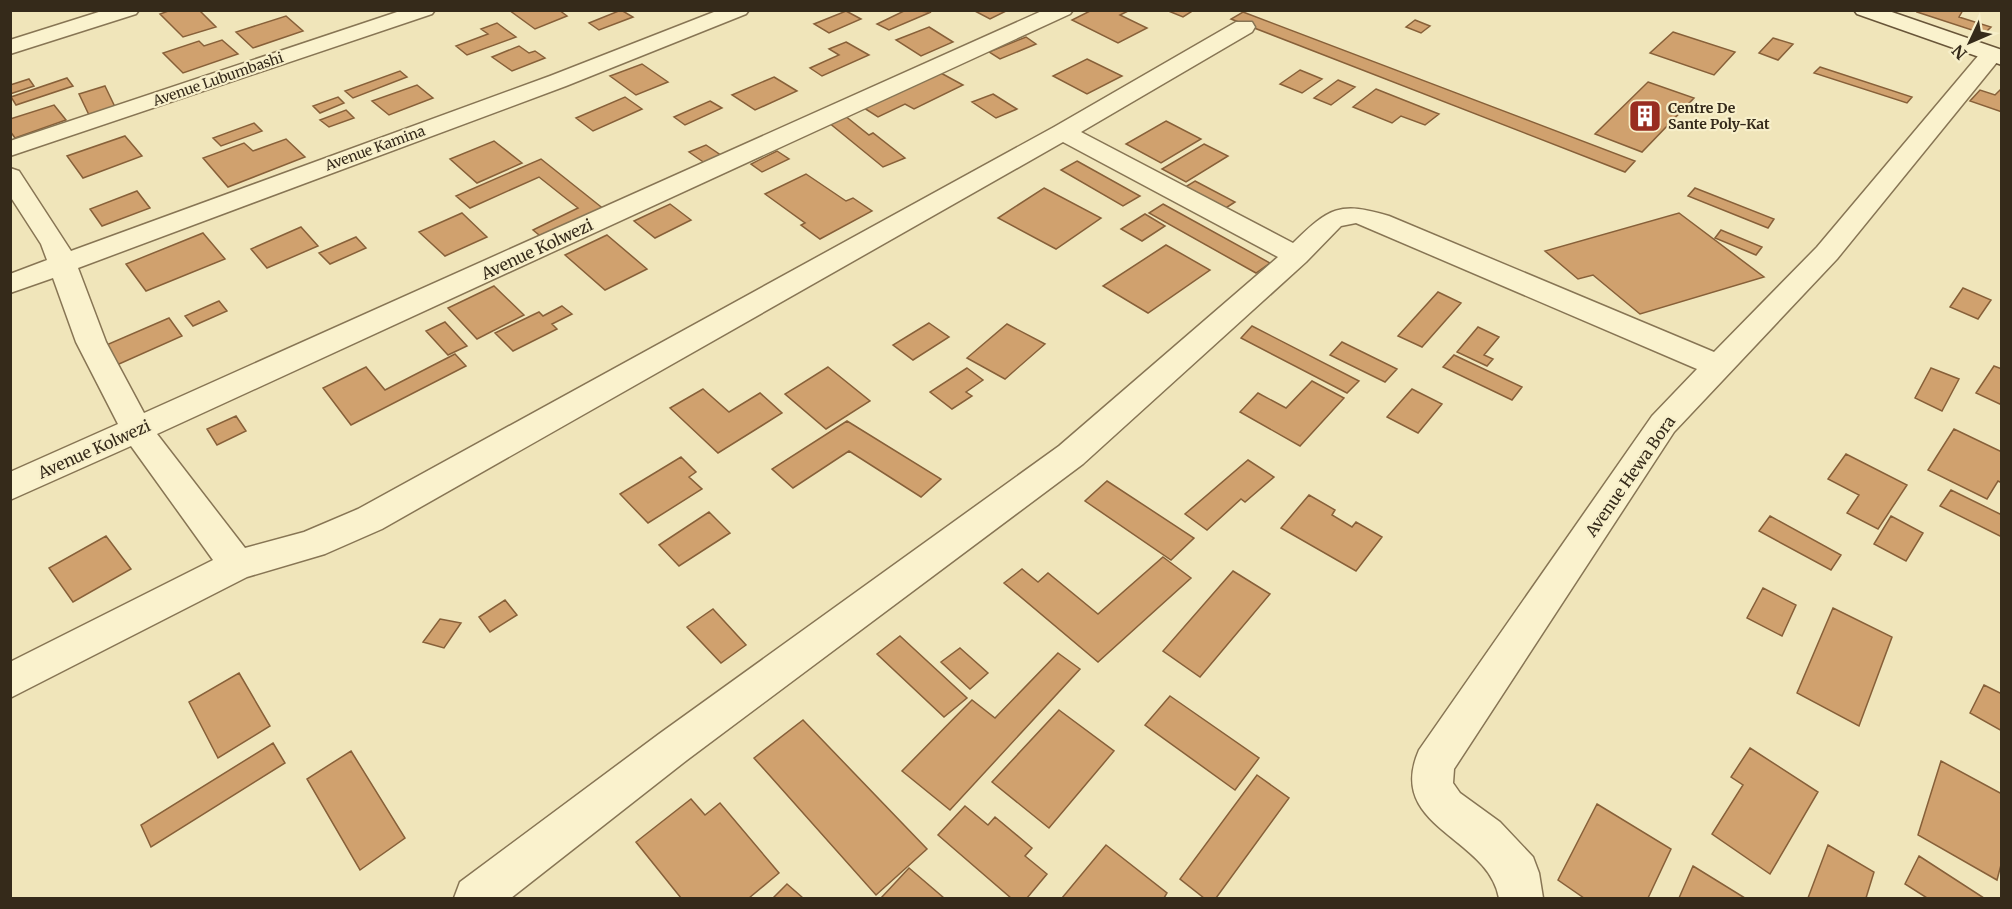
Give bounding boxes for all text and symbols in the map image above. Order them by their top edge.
north arrow [1940,12,2000,72]
text: N [1947,41,1971,64]
street label: Avenue Lubumbashi [149,48,286,110]
building icon: Centre De Sante Poly-Kat [1627,98,1663,134]
place label: Centre De Sante Poly-Kat [1668,99,1770,133]
street label: Avenue Kamina [322,121,428,175]
street label: Avenue Kolwezi [477,214,596,284]
street label: Avenue Hewa Bora [1580,411,1679,541]
street label: Avenue Kolwezi [34,415,153,483]

